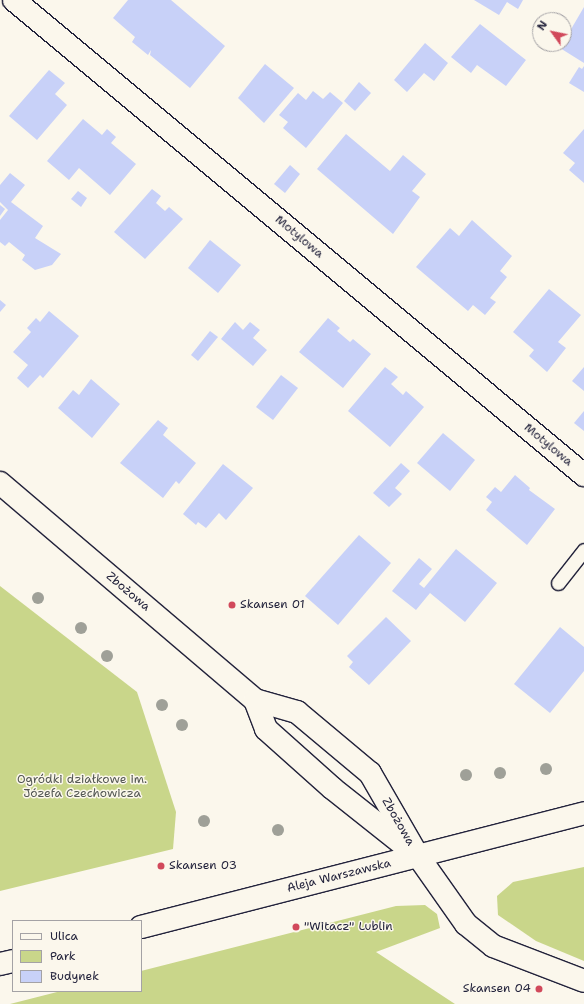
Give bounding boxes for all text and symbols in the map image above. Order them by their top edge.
north arrow [532,12,572,52]
text: N [534,18,551,33]
street label: Motylowa [272,213,326,261]
street label: Motylowa [521,421,575,469]
street label: Zbożowa [103,569,153,615]
place label: Skansen 01 [240,598,305,612]
marker: Skansen 01 [227,600,237,610]
park label: Ogródki działkowe im. Józefa Czechowicza [17,773,147,801]
street label: Zbożowa [379,795,417,849]
street label: Aleja Warszawska [285,856,393,896]
place label: Skansen 03 [169,859,237,873]
marker: Skansen 03 [156,861,166,871]
legend [12,920,142,992]
place label: "Witacz" Lublin [304,920,393,934]
marker: "Witacz" Lublin [291,922,301,932]
text: Ulica [50,928,78,944]
text: Park [50,948,76,964]
text: Budynek [50,968,99,984]
place label: Skansen 04 [463,982,531,996]
marker: Skansen 04 [534,984,544,994]

